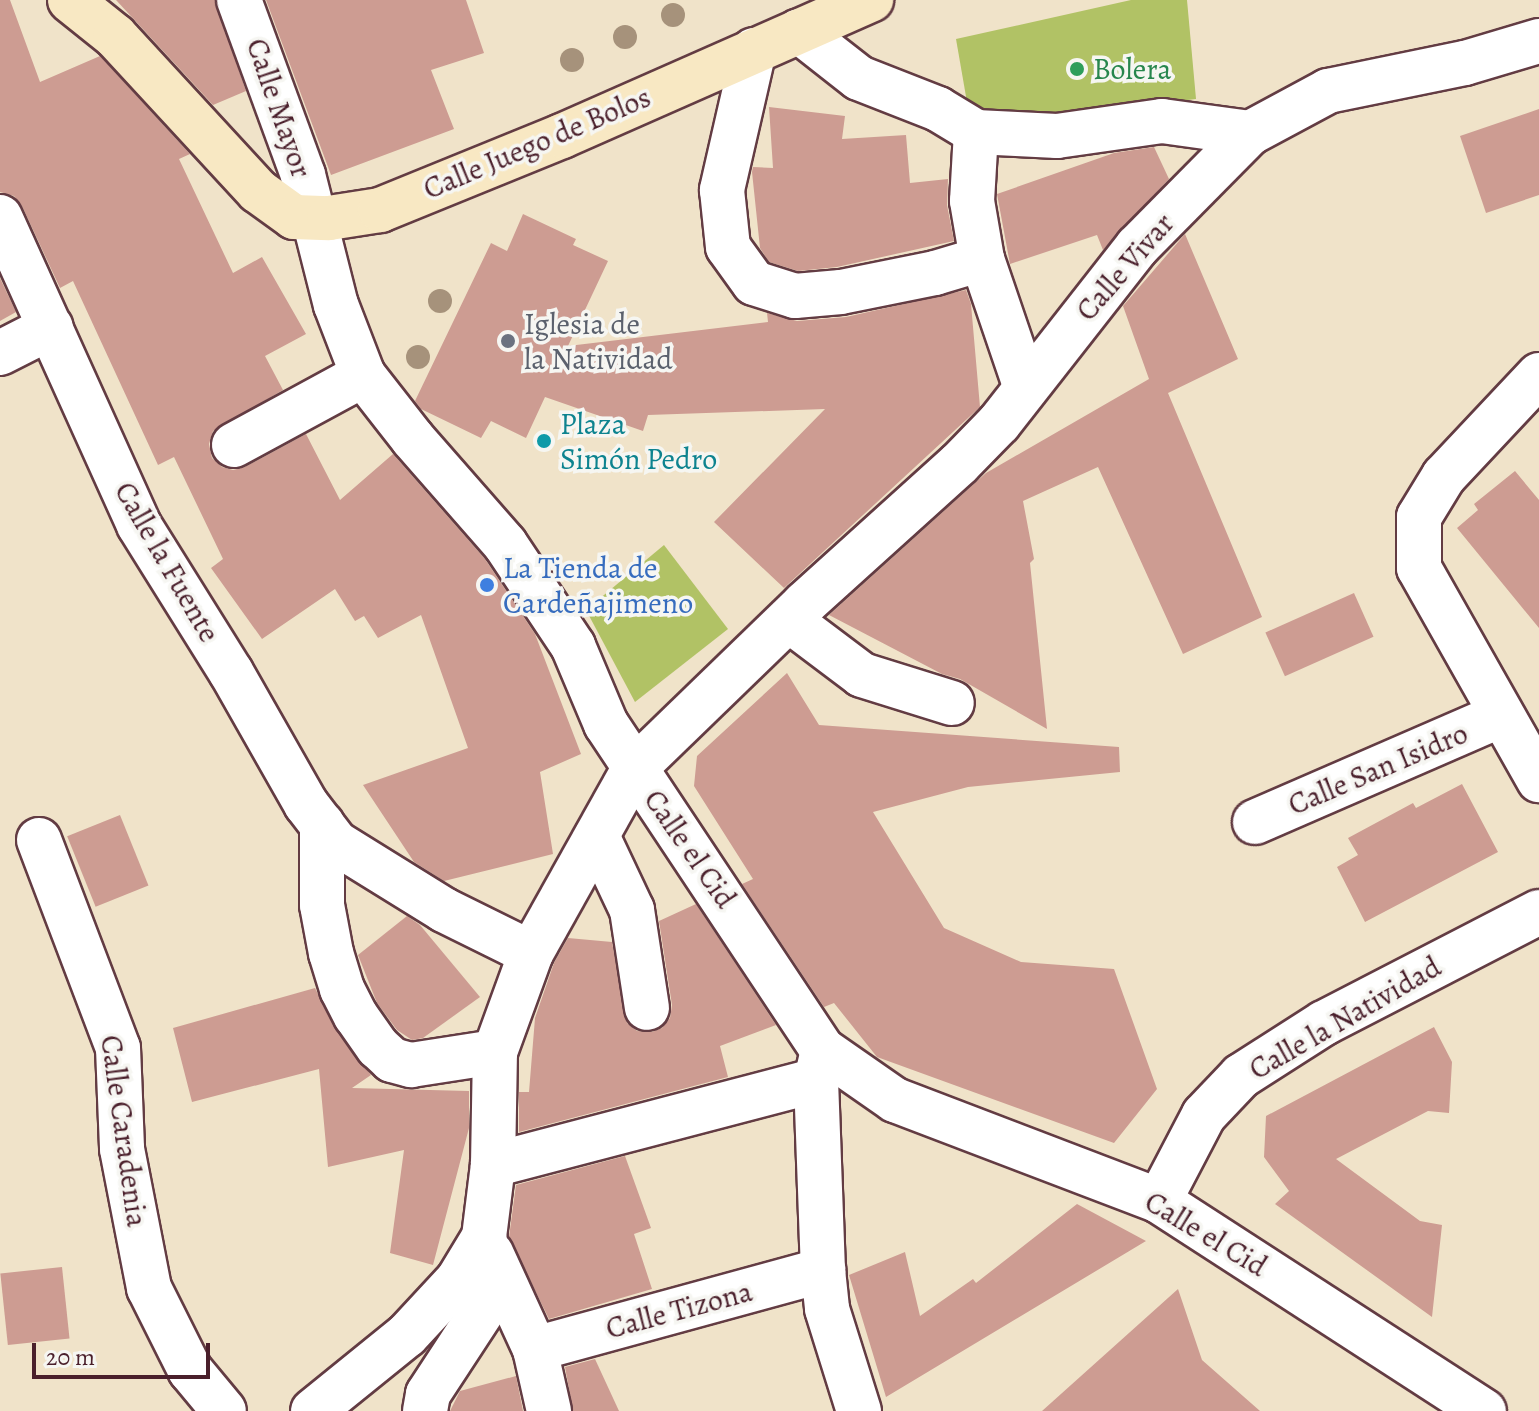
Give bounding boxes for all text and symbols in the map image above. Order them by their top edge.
street label: Calle Mayor [238,34,320,182]
place label: Bolera [1093,51,1171,87]
marker: Bolera [1068,60,1086,78]
street label: Calle Juego de Bolos [418,79,656,207]
street label: Calle Vivar [1069,206,1181,328]
place label: Iglesia de la Natividad [524,306,673,376]
marker: Iglesia de la Natividad [499,332,517,350]
place label: Plaza Simón Pedro [560,406,717,476]
marker: Plaza Simón Pedro [535,432,553,450]
street label: Calle la Fuente [107,476,227,648]
place label: La Tienda de Cardeñajimeno [503,550,693,620]
marker: La Tienda de Cardeñajimeno [478,576,496,594]
street label: Calle San Isidro [1283,715,1473,823]
street label: Calle el Cid [636,783,744,915]
street label: Calle la Natividad [1243,949,1447,1087]
street label: Calle Caradenia [93,1033,155,1229]
street label: Calle el Cid [1138,1183,1274,1285]
street label: Calle Tizona [602,1273,756,1347]
scale bar [36,1327,214,1377]
text: 20 m [46,1341,95,1373]

